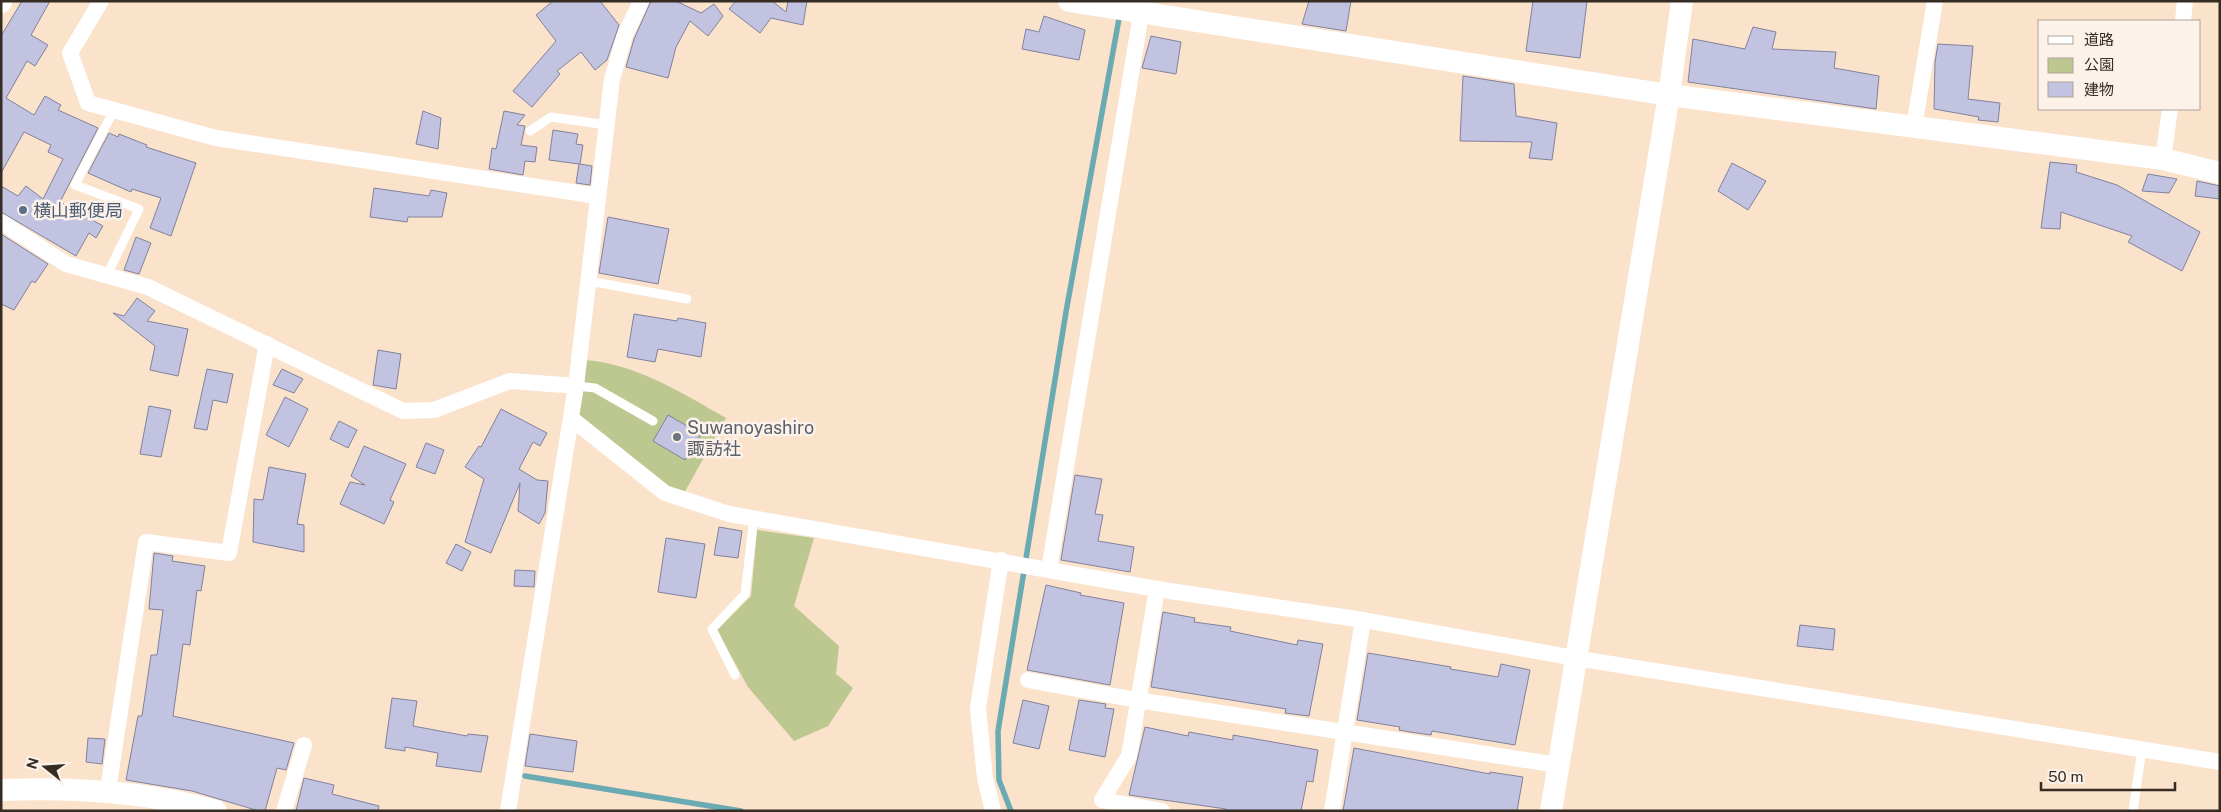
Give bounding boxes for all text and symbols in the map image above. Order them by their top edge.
legend [2038,20,2201,110]
text: 道路 [2084,31,2114,48]
text: 公園 [2084,56,2114,73]
text: 建物 [2084,81,2114,98]
place label: 横山郵便局 [33,200,123,221]
marker: 横山郵便局 [17,204,29,216]
place label: Suwanoyashiro 諏訪社 [687,417,814,459]
marker: Suwanoyashiro 諏訪社 [671,431,683,443]
north arrow [20,742,70,792]
text: N [23,756,42,771]
scale bar [2041,760,2175,792]
text: 50 m [2048,768,2083,785]

